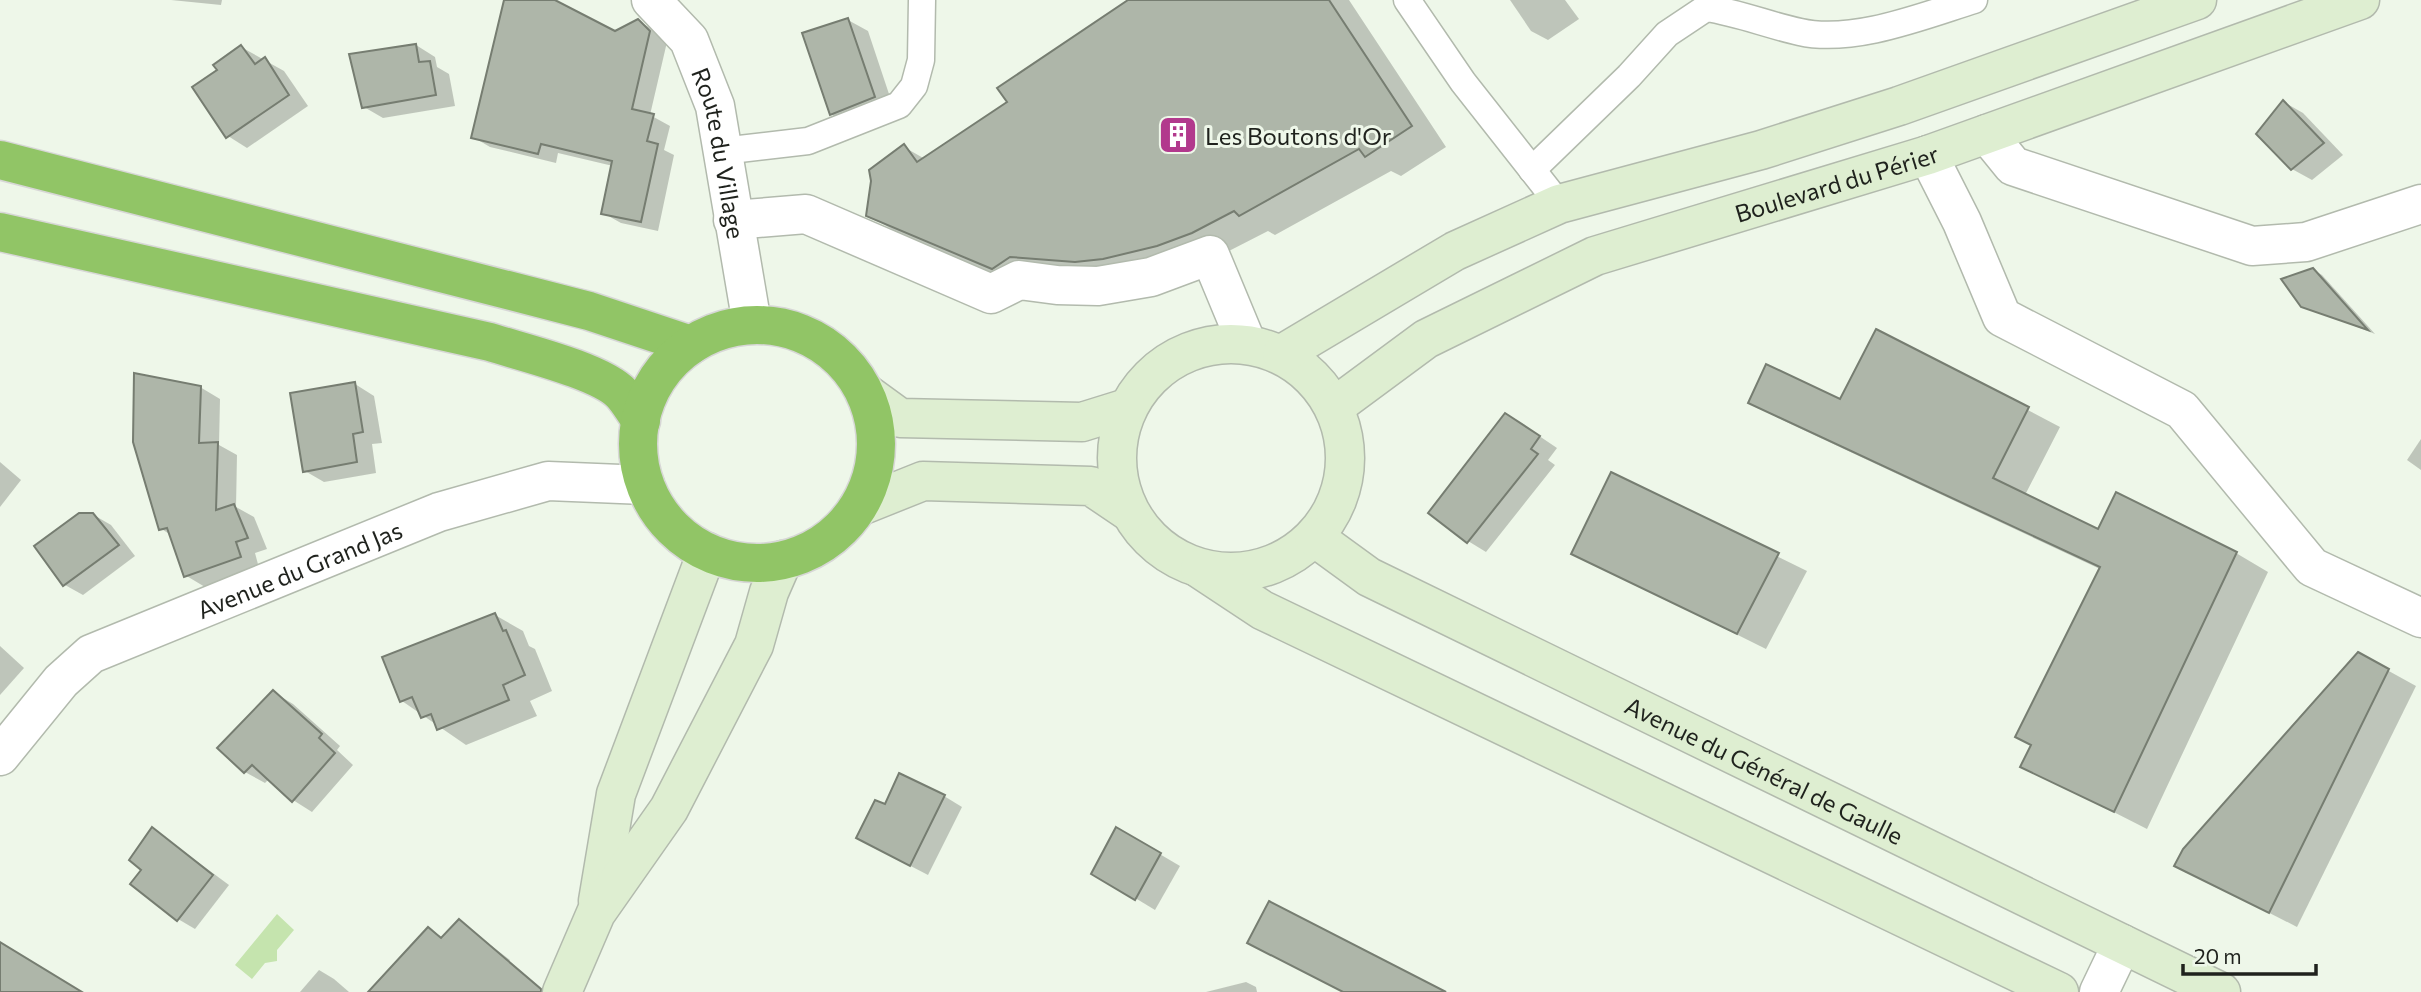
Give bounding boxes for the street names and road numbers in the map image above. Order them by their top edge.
street label: Route du Village [687,63,752,241]
street label: Boulevard du Périer [1731,138,1943,227]
street label: Avenue du Grand Jas [193,514,406,624]
street label: Avenue du Général de Gaulle [1621,690,1908,850]

